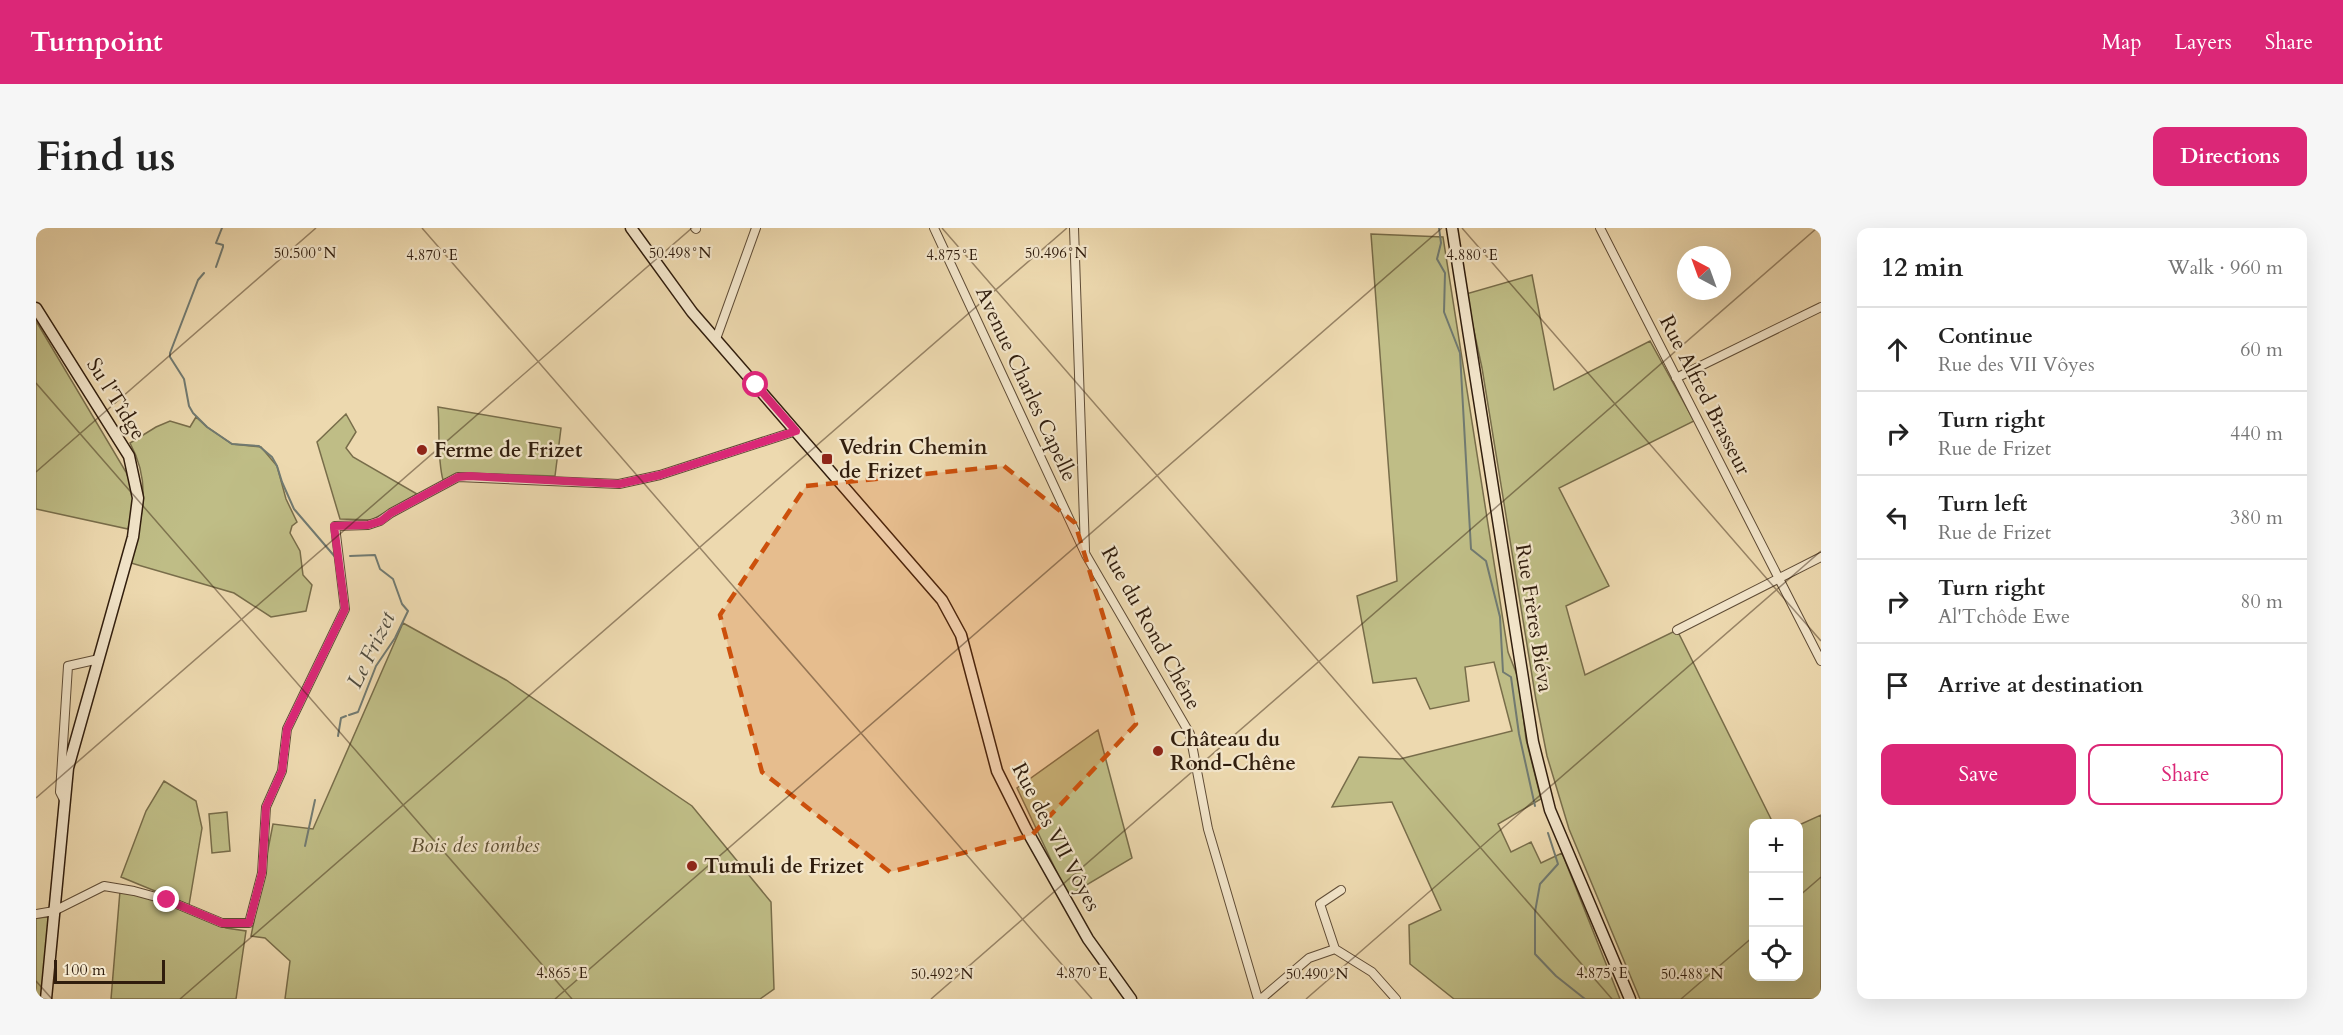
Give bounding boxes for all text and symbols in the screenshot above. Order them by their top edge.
text: Turnpoint [30,23,163,61]
text: Map [2102,28,2142,57]
text: Layers [2175,28,2232,57]
text: Share [2265,28,2313,57]
button: Directions [2153,127,2307,186]
text: Find us [36,128,176,185]
text: 50.500°N [274,243,337,263]
text: 50.498°N [649,243,712,263]
text: 50.496°N [1025,243,1088,263]
text: 4.870°E [406,245,458,265]
text: 4.875°E [926,245,978,265]
text: 4.880°E [1446,245,1498,265]
north arrow [1677,246,1731,300]
text: 12 min [1881,250,1964,285]
text: Walk · 960 m [2168,254,2283,281]
street label: Avenue Charles Capelle [968,282,1084,486]
street label: Rue Alfred Brasseur [1652,310,1758,480]
text: Continue [1938,321,2033,351]
icon: ahead [1881,333,1914,366]
text: 60 m [2240,336,2283,363]
text: Rue des VII Vôyes [1938,351,2095,378]
street label: Su l'Tîdge [79,352,153,446]
route start [742,371,768,397]
text: Turn right [1938,405,2045,435]
icon: right [1881,417,1914,450]
text: 440 m [2230,420,2283,447]
place label: Vedrin Chemin de Frizet [839,433,988,486]
text: Rue de Frizet [1938,435,2051,462]
place label: Ferme de Frizet [434,436,583,465]
marker: Ferme de Frizet [415,443,429,457]
marker: Vedrin Chemin de Frizet [820,452,834,466]
text: Turn left [1938,489,2027,519]
icon: left [1881,501,1914,534]
text: 380 m [2230,504,2283,531]
text: Rue de Frizet [1938,519,2051,546]
street label: Rue du Rond Chêne [1094,541,1208,715]
street label: Rue Frères Biéva [1508,542,1560,694]
text: Turn right [1938,573,2045,603]
icon: right [1881,585,1914,618]
text: 80 m [2240,588,2283,615]
text: Al'Tchôde Ewe [1938,603,2070,630]
water label: Le Frizet [340,606,403,693]
icon: arrive [1881,669,1914,702]
text: Arrive at destination [1938,670,2143,700]
place label: Château du Rond-Chêne [1170,725,1296,778]
marker: Château du Rond-Chêne [1151,744,1165,758]
button: Save [1881,744,2076,805]
button: Share [2088,744,2283,805]
street label: Rue des VII Vôyes [1005,758,1107,916]
map controls [1749,819,1803,981]
button: + [1749,819,1803,873]
park label: Bois des tombes [410,831,540,860]
place label: Tumuli de Frizet [704,852,864,881]
marker: Tumuli de Frizet [685,859,699,873]
button: − [1749,873,1803,927]
route end [153,886,179,912]
button: locate [1749,927,1803,981]
scale bar [54,957,165,984]
text: 100 m [63,959,105,981]
text: 4.865°E [536,963,588,983]
text: 4.870°E [1056,963,1108,983]
text: 4.875°E [1576,963,1628,983]
text: 50.492°N [911,964,974,984]
text: 50.490°N [1286,964,1349,984]
text: 50.488°N [1661,964,1724,984]

